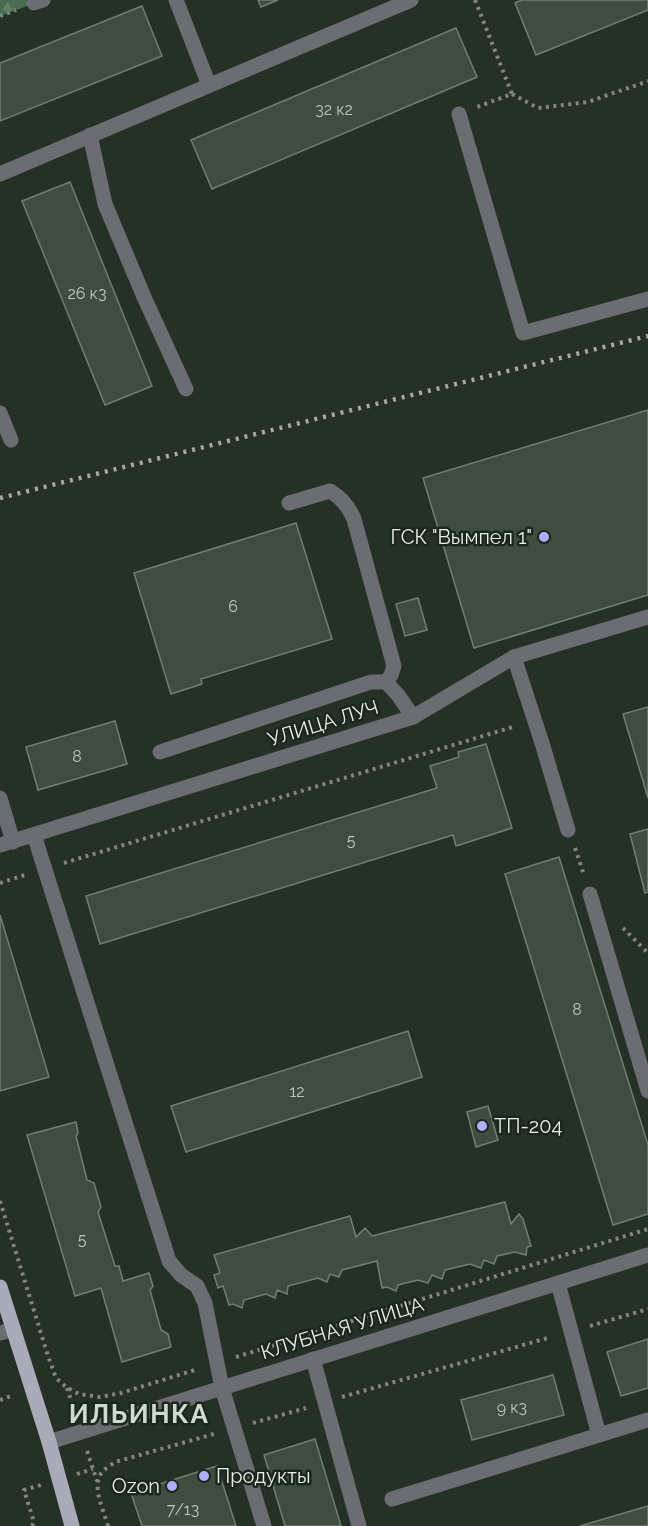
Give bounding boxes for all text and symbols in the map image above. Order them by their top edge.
house number: 32 к2 [315,100,353,119]
house number: 26 к3 [68,284,106,303]
place label: ГСК "Вымпел 1" [391,525,532,549]
marker: ГСК "Вымпел 1" [537,530,551,544]
house number: 6 [228,597,238,616]
street label: УЛИЦА ЛУЧ [265,695,381,751]
house number: 8 [72,747,82,766]
house number: 5 [347,831,356,850]
house number: 8 [572,1000,582,1019]
house number: 12 [289,1082,305,1101]
place label: ТП-204 [494,1114,563,1138]
marker: ТП-204 [475,1119,489,1133]
house number: 5 [78,1230,87,1249]
street label: КЛУБНАЯ УЛИЦА [258,1292,427,1364]
house number: 9 к3 [497,1398,527,1417]
district label: ИЛЬИНКА [69,1399,209,1429]
place label: Продукты [216,1464,310,1488]
marker: Продукты [197,1469,211,1483]
place label: Ozon [112,1474,160,1498]
marker: Ozon [165,1479,179,1493]
house number: 7/13 [167,1500,199,1519]

